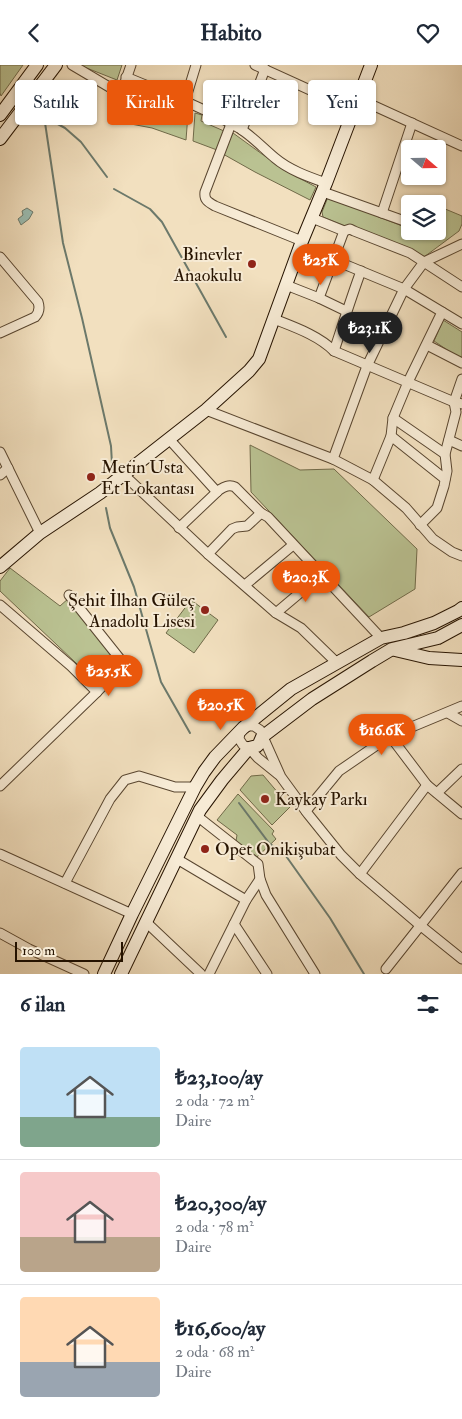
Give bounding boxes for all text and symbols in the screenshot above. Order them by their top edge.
icon: back [20,19,48,47]
text: Habito [200,19,262,47]
icon: heart [414,19,442,47]
chip: Satılık [15,80,97,125]
chip: Kiralık [107,80,193,125]
chip: Filtreler [203,80,298,125]
chip: Yeni [308,80,376,125]
north arrow [401,140,446,185]
map controls [401,140,446,240]
button: layers [401,195,446,240]
place label: Binevler Anaokulu [173,243,242,287]
pin: ₺25K [291,243,351,286]
text: ₺25K [303,250,339,270]
marker: Binevler Anaokulu [246,258,258,270]
pin: ₺23.1K [329,311,411,354]
text: ₺23.1K [348,318,392,338]
place label: Metin Usta Et Lokantası [101,456,195,500]
marker: Metin Usta Et Lokantası [85,471,97,483]
pin: ₺20.3K [265,561,347,603]
text: ₺20.3K [283,567,329,587]
place label: Şehit İlhan Güleç Anadolu Lisesi [68,589,195,633]
marker: Şehit İlhan Güleç Anadolu Lisesi [199,604,211,616]
pin: ₺25.5K [68,655,150,697]
text: ₺25.5K [86,661,132,681]
pin: ₺20.5K [180,689,262,731]
text: ₺20.5K [198,695,244,715]
pin: ₺16.6K [341,713,423,756]
text: ₺16.6K [359,720,405,740]
place label: Kaykay Parkı [275,788,368,811]
marker: Kaykay Parkı [259,793,271,805]
place label: Opet Onikişubat [215,838,336,861]
marker: Opet Onikişubat [199,843,211,855]
scale bar [15,939,122,962]
text: 100 m [22,942,55,959]
icon: filters [414,990,442,1018]
text: 6 ilan [20,991,65,1018]
text: ₺23,100/ay [175,1064,263,1091]
icon: home [60,1067,120,1127]
text: 2 oda · 72 m² [175,1091,254,1111]
text: Daire [175,1111,211,1131]
text: ₺20,300/ay [175,1190,266,1217]
icon: home [60,1192,120,1252]
text: 2 oda · 78 m² [175,1217,254,1237]
text: Daire [175,1237,211,1257]
text: ₺16,600/ay [175,1315,265,1342]
icon: home [60,1317,120,1377]
text: 2 oda · 68 m² [175,1342,254,1362]
text: Daire [175,1362,211,1382]

